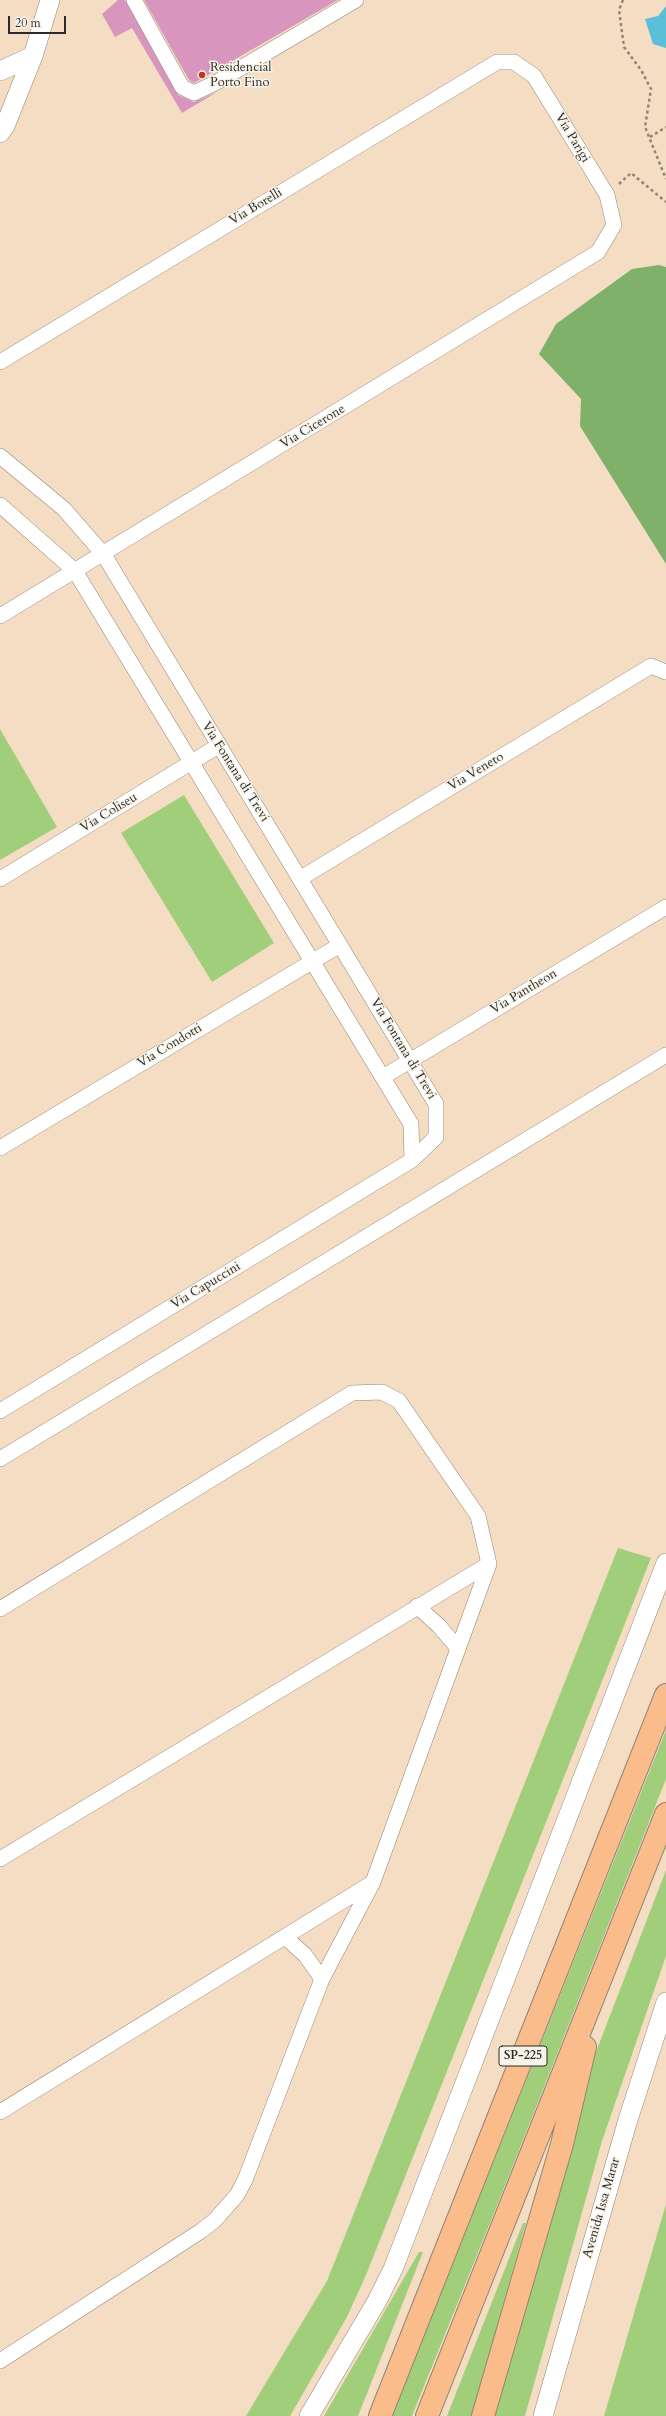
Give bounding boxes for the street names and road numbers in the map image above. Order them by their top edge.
street label: Via Parigi [551,110,593,166]
street label: Via Borelli [227,185,285,229]
street label: Via Cicerone [278,402,348,452]
street label: Via Fontana di Trevi [198,719,272,825]
street label: Via Veneto [445,749,507,795]
street label: Via Coliseu [78,790,140,836]
street label: Via Pantheon [488,966,560,1018]
street label: Via Fontana di Trevi [367,996,439,1102]
street label: Via Condotti [135,1021,205,1071]
street label: Via Capuccini [168,1259,244,1313]
road number: SP-225 [499,2046,547,2066]
street label: Avenida Issa Marar [580,2156,624,2260]

